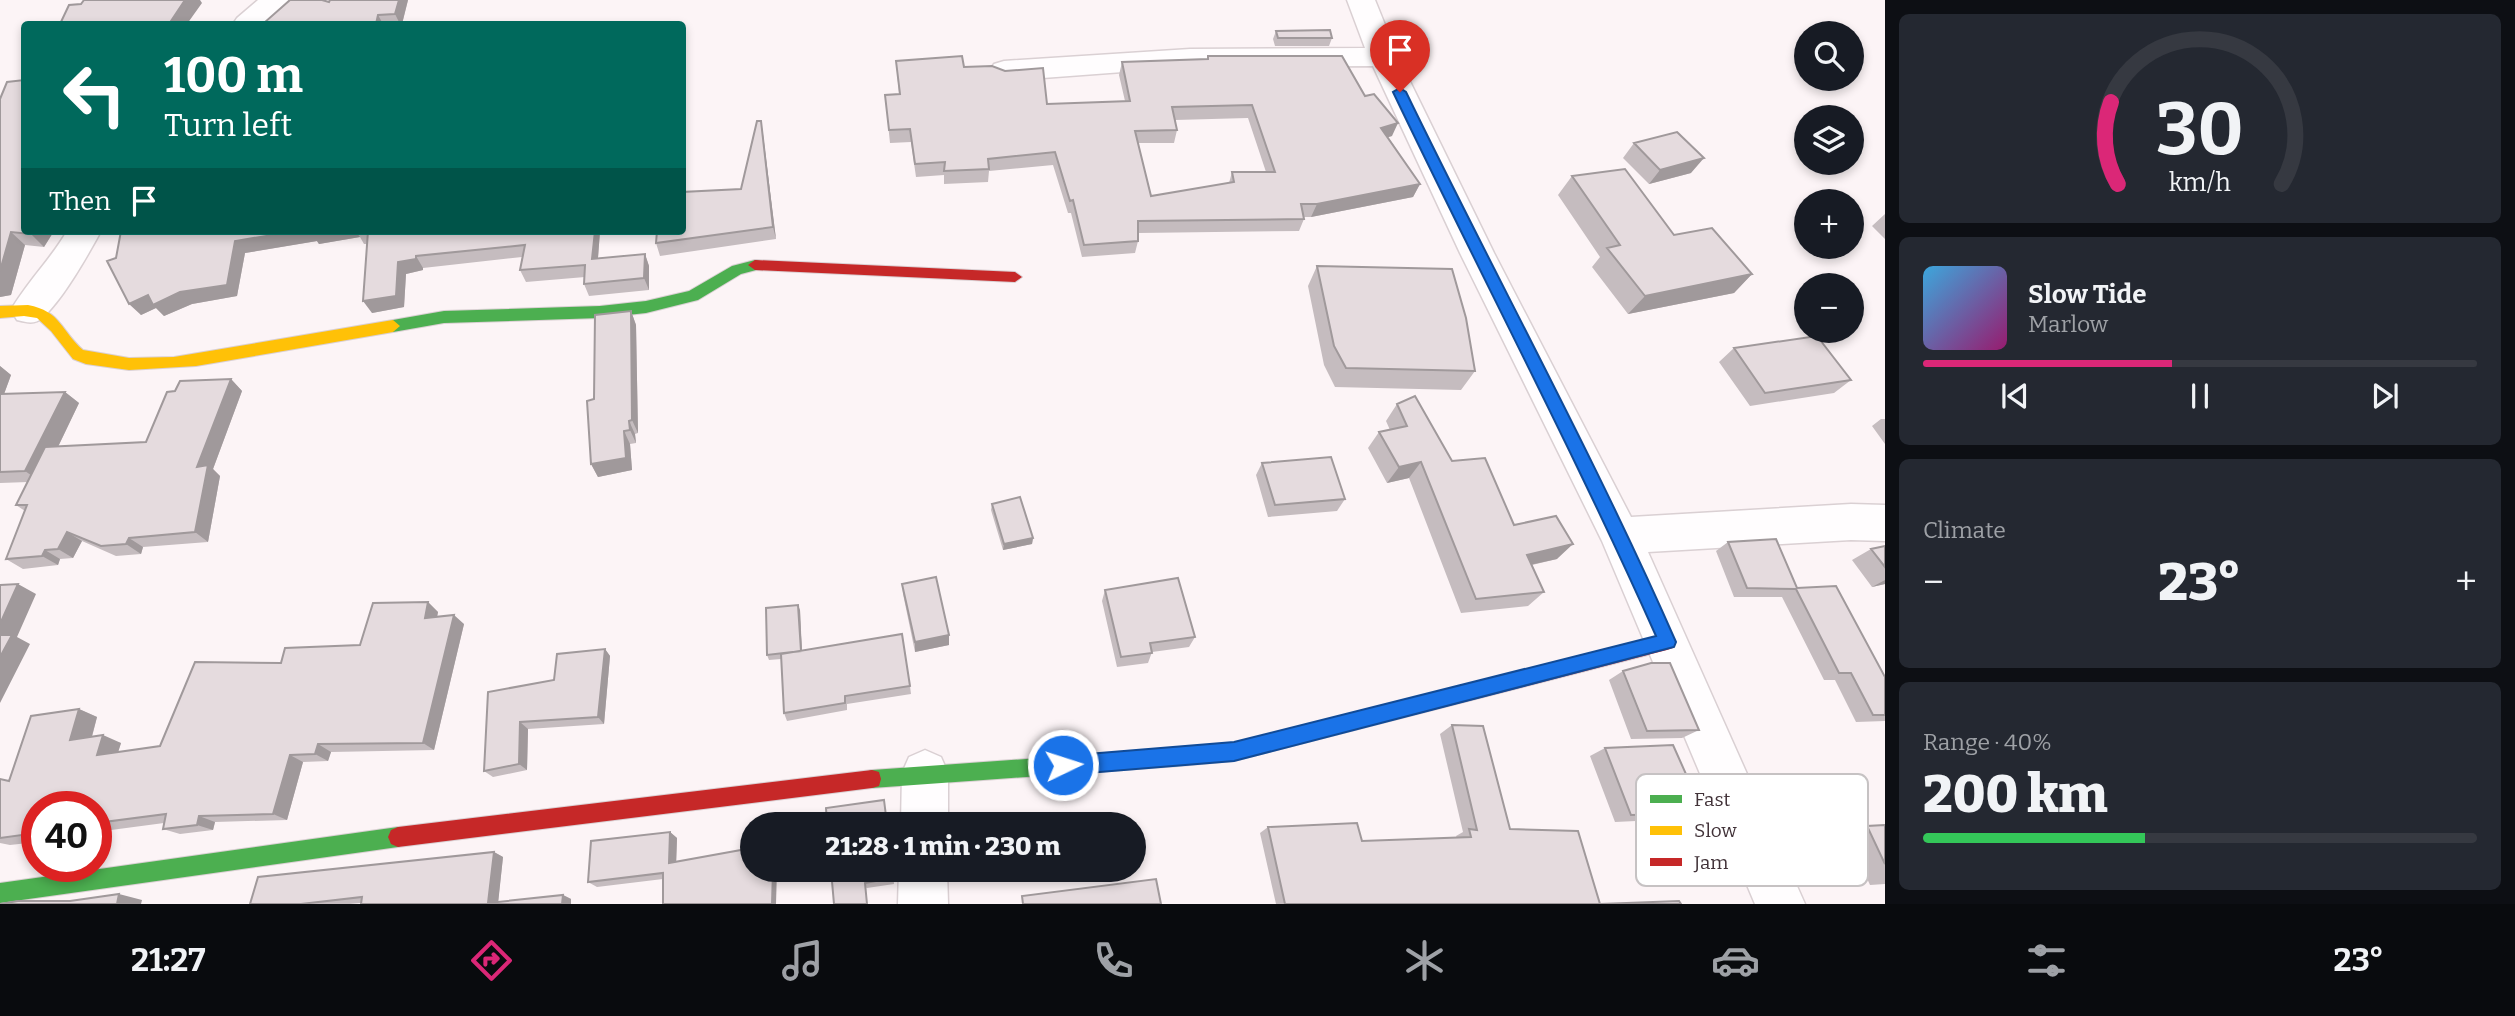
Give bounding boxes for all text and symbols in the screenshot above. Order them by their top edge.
pin [1370,20,1430,92]
map controls [1794,21,1864,343]
button: search [1794,21,1864,91]
icon: arrive [1381,31,1419,69]
text: 100 m [164,46,303,105]
icon: left [49,49,140,140]
text: 30 [2156,87,2244,174]
button: layers [1794,105,1864,175]
text: Turn left [164,106,292,144]
text: km/h [2169,168,2231,198]
icon: arrive [125,182,163,220]
text: Then [49,186,111,217]
button: + [1794,189,1864,259]
button: − [1794,273,1864,343]
text: Slow Tide [2028,279,2147,310]
text: Marlow [2028,310,2108,338]
icon: previous [1996,377,2034,415]
icon: pause [2181,377,2219,415]
icon: next [2366,377,2404,415]
text: Climate [1923,516,2006,544]
text: 23° [2158,551,2241,614]
text: − [1923,559,1944,605]
text: + [2455,559,2477,605]
position arrow [1026,728,1100,802]
text: Range · 40% [1923,728,2052,756]
text: 200 km [1923,763,2108,826]
legend [1636,774,1868,886]
text: Fast [1694,788,1731,811]
speed limit sign: 40 [21,791,112,882]
text: Slow [1694,819,1737,842]
text: 21:28 · 1 min · 230 m [825,831,1061,862]
text: Jam [1693,851,1728,874]
icon: directions [467,936,516,985]
icon: music [778,936,827,985]
icon: phone [1089,936,1138,985]
icon: climate [1400,936,1449,985]
icon: car [1711,936,1760,985]
icon: filters [2022,936,2071,985]
text: 21:27 [131,941,205,979]
text: 23° [2333,941,2384,979]

